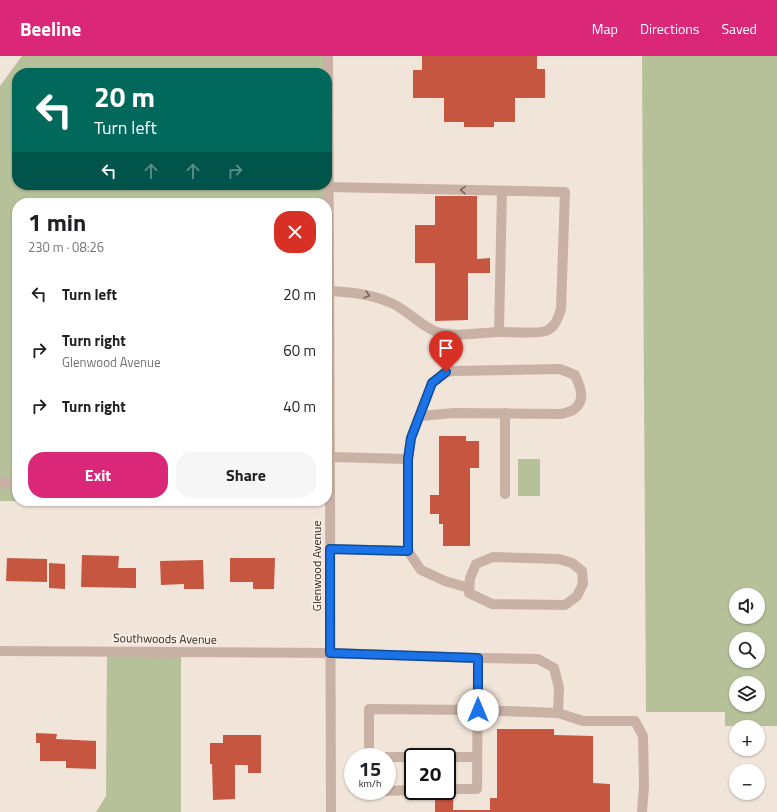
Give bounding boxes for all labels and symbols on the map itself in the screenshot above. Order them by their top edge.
one-way arrow [460,186,466,194]
one-way arrow [364,290,371,299]
pin [429,331,463,372]
street label: Glenwood Avenue [307,521,326,611]
street label: Southwoods Avenue [113,628,217,649]
position arrow [457,689,499,731]
speed limit sign: 20 [404,748,456,800]

